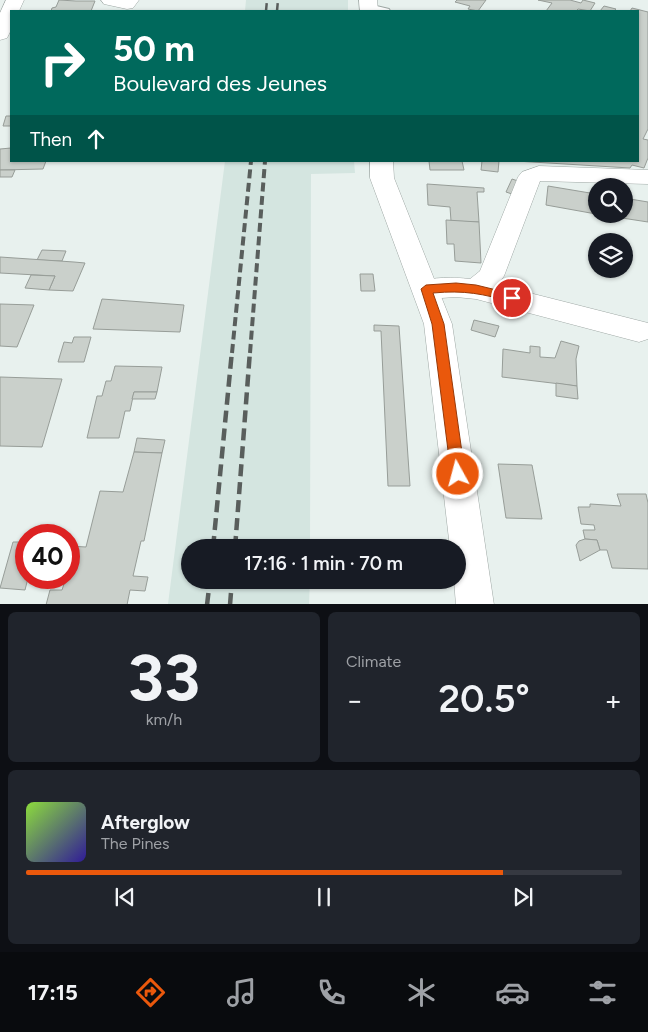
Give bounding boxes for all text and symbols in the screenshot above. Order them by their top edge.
text: 50 m [113,28,195,70]
icon: right [30,30,95,95]
text: Boulevard des Jeunes [113,70,327,97]
icon: ahead [82,125,110,153]
text: Then [30,128,72,151]
map controls [588,178,633,278]
button: search [588,178,633,223]
button: layers [588,233,633,278]
pin [491,277,533,319]
icon: arrive [498,284,526,312]
position arrow [431,447,483,499]
speed limit sign: 40 [15,524,80,589]
text: 17:16 · 1 min · 70 m [244,552,403,575]
text: 33 [128,638,200,716]
text: Climate [346,652,401,671]
text: 20.5° [438,676,530,722]
text: − [346,683,363,717]
text: + [605,683,622,717]
text: km/h [146,710,182,729]
text: Afterglow [101,811,190,834]
text: The Pines [101,834,170,853]
icon: previous [111,883,139,911]
icon: pause [310,883,338,911]
icon: next [509,883,537,911]
icon: directions [133,975,168,1010]
icon: music [224,975,259,1010]
icon: phone [314,975,349,1010]
icon: climate [404,975,439,1010]
icon: car [495,975,530,1010]
icon: filters [585,975,620,1010]
text: 17:15 [28,979,78,1006]

